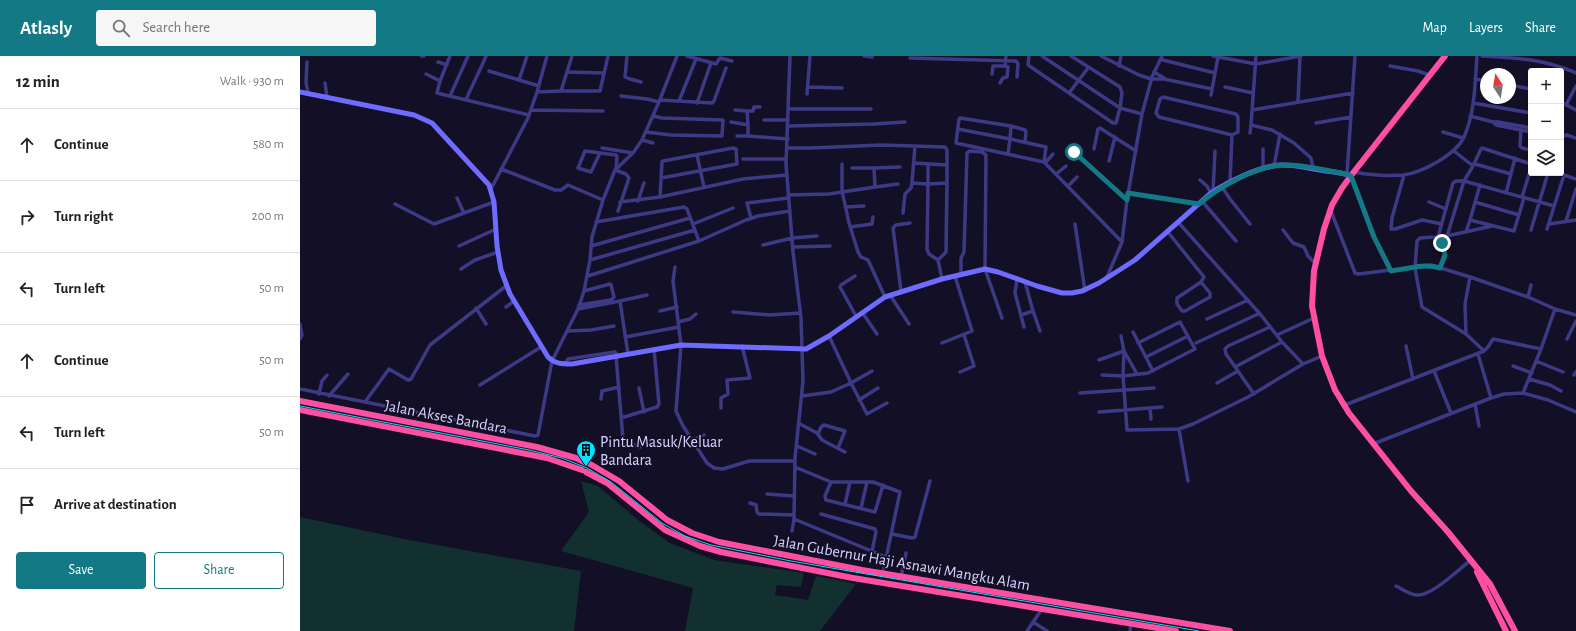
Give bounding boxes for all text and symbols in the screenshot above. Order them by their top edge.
search box [96,10,376,46]
icon: search [110,17,132,39]
text: Atlasly [20,19,72,38]
text: Search here [142,20,210,35]
text: Map [1422,21,1447,35]
text: Layers [1469,21,1503,35]
text: Share [1525,21,1556,35]
north arrow [1480,68,1516,104]
map controls [1528,68,1564,176]
button: + [1528,68,1564,104]
text: 12 min [16,73,60,90]
text: Walk · 930 m [220,75,284,88]
button: − [1528,104,1564,140]
icon: ahead [16,134,38,156]
text: Continue [54,137,109,152]
text: 580 m [253,138,284,151]
button: layers [1528,140,1564,176]
route start [1065,143,1083,161]
icon: right [16,206,38,228]
text: Turn right [54,209,113,224]
text: 200 m [252,210,284,223]
route end [1433,234,1451,252]
icon: left [16,278,38,300]
text: Turn left [54,281,105,296]
text: 50 m [259,282,284,295]
icon: ahead [16,350,38,372]
text: Continue [54,353,109,368]
text: 50 m [259,354,284,367]
street label: Jalan Akses Bandara [383,397,508,437]
icon: left [16,422,38,444]
text: Turn left [54,425,105,440]
text: 50 m [259,426,284,439]
place label: Pintu Masuk/Keluar Bandara [600,434,723,468]
building icon: Pintu Masuk/Keluar Bandara [575,439,597,467]
icon: arrive [16,494,38,516]
text: Arrive at destination [54,497,177,512]
street label: Jalan Gubernur Haji Asnawi Mangku Alam [772,533,1031,594]
button: Save [16,552,146,589]
button: Share [154,552,284,589]

